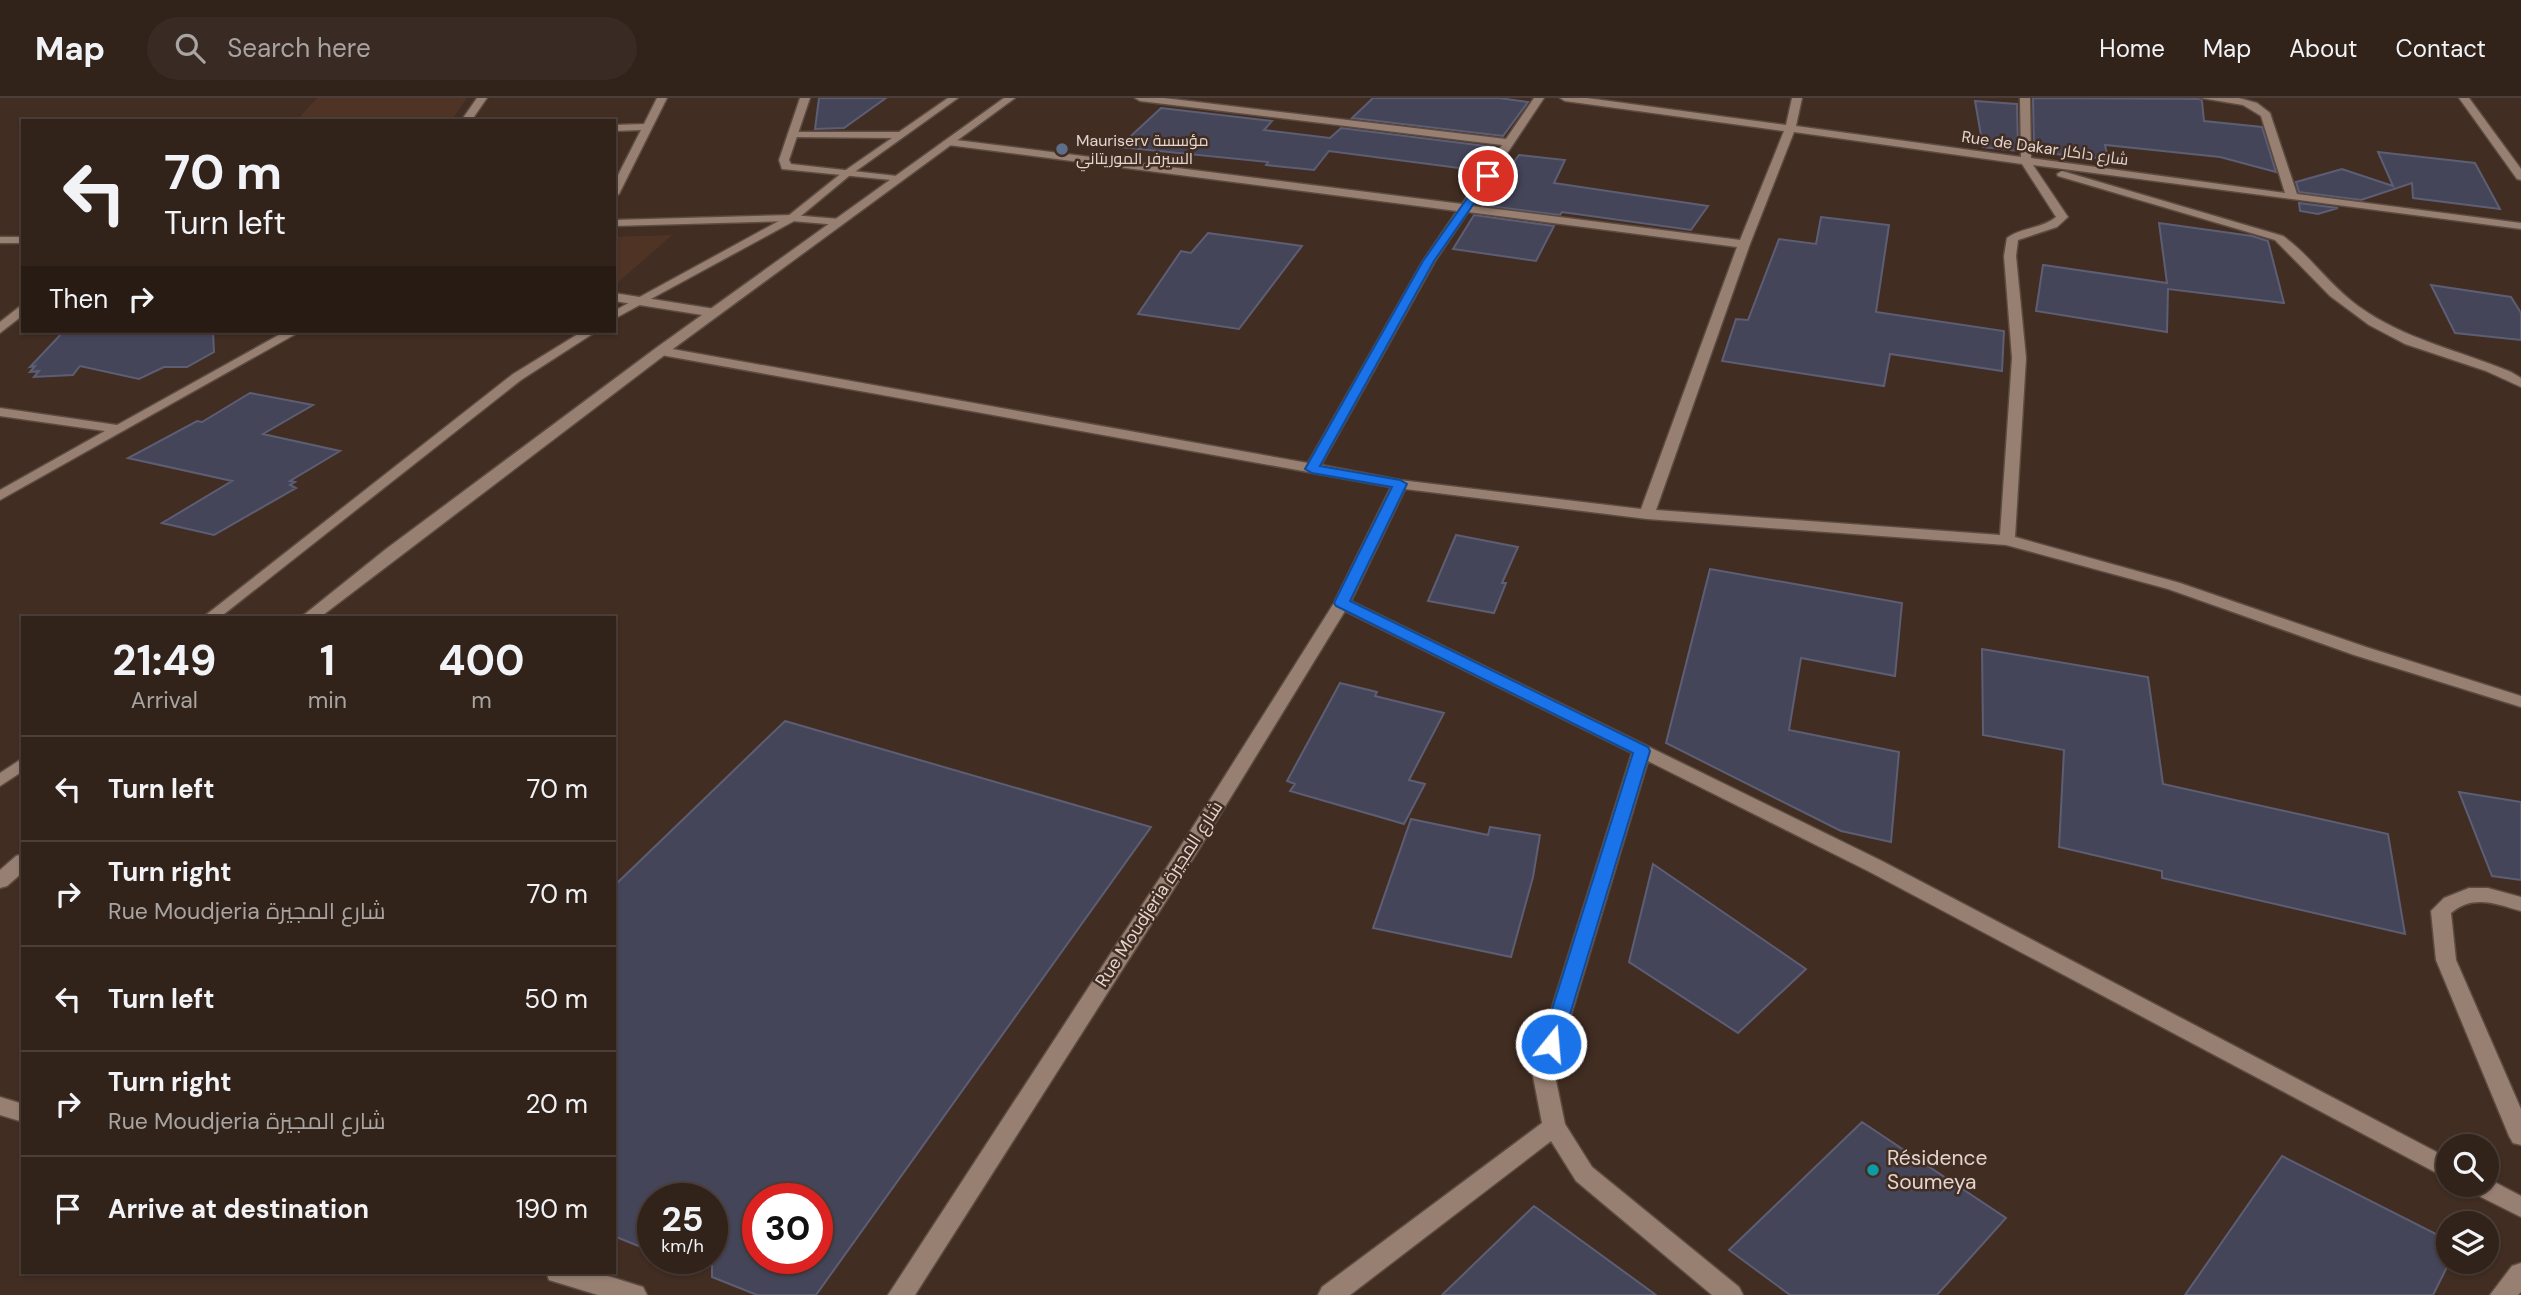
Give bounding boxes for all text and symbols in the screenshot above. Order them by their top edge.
search box [147,17,637,80]
text: Map [35,27,105,70]
icon: search [171,29,209,67]
text: Search here [227,31,371,65]
text: Home [2099,33,2165,64]
text: Map [2203,33,2251,64]
text: About [2289,33,2358,64]
text: Contact [2396,33,2486,64]
street label: Rue de Dakar شارع داكار [1960,126,2130,171]
place label: Mauriserv مؤسسة السيرفر الموريتاني [1076,130,1209,172]
text: 70 m [164,140,282,204]
marker: Mauriserv مؤسسة السيرفر الموريتاني [1054,141,1070,157]
pin [1458,146,1518,206]
icon: left [49,147,140,238]
icon: arrive [1469,157,1507,195]
text: Turn left [164,202,286,244]
icon: right [122,280,160,318]
text: Then [49,282,108,316]
text: 21:49 [112,633,216,688]
text: 1 [320,633,335,688]
text: 400 [438,633,525,688]
text: Arrival [131,685,198,715]
text: min [308,685,347,715]
text: m [471,685,492,715]
icon: left [49,770,87,808]
text: Turn left [108,772,215,806]
text: 70 m [527,772,588,806]
street label: Rue Moudjeria شارع المجيرة [1090,796,1228,992]
text: Turn right [108,855,232,889]
icon: right [49,875,87,913]
text: 70 m [527,877,588,911]
text: Rue Moudjeria شارع المجيرة [108,896,386,926]
icon: left [49,980,87,1018]
text: Turn left [108,982,215,1016]
text: 50 m [524,982,588,1016]
position arrow [1514,1007,1588,1081]
text: Turn right [108,1065,232,1099]
icon: right [49,1085,87,1123]
text: 20 m [525,1087,588,1121]
text: Rue Moudjeria شارع المجيرة [108,1106,386,1136]
map controls [2436,1134,2499,1274]
button: search [2436,1134,2499,1197]
place label: Résidence Soumeya [1887,1144,1988,1196]
marker: Résidence Soumeya [1865,1162,1881,1178]
speed limit sign: 30 [742,1183,833,1274]
icon: arrive [49,1190,87,1228]
text: Arrive at destination [108,1192,369,1226]
text: 190 m [516,1192,588,1226]
text: 25 [662,1196,703,1242]
button: layers [2436,1211,2499,1274]
text: km/h [661,1234,704,1258]

